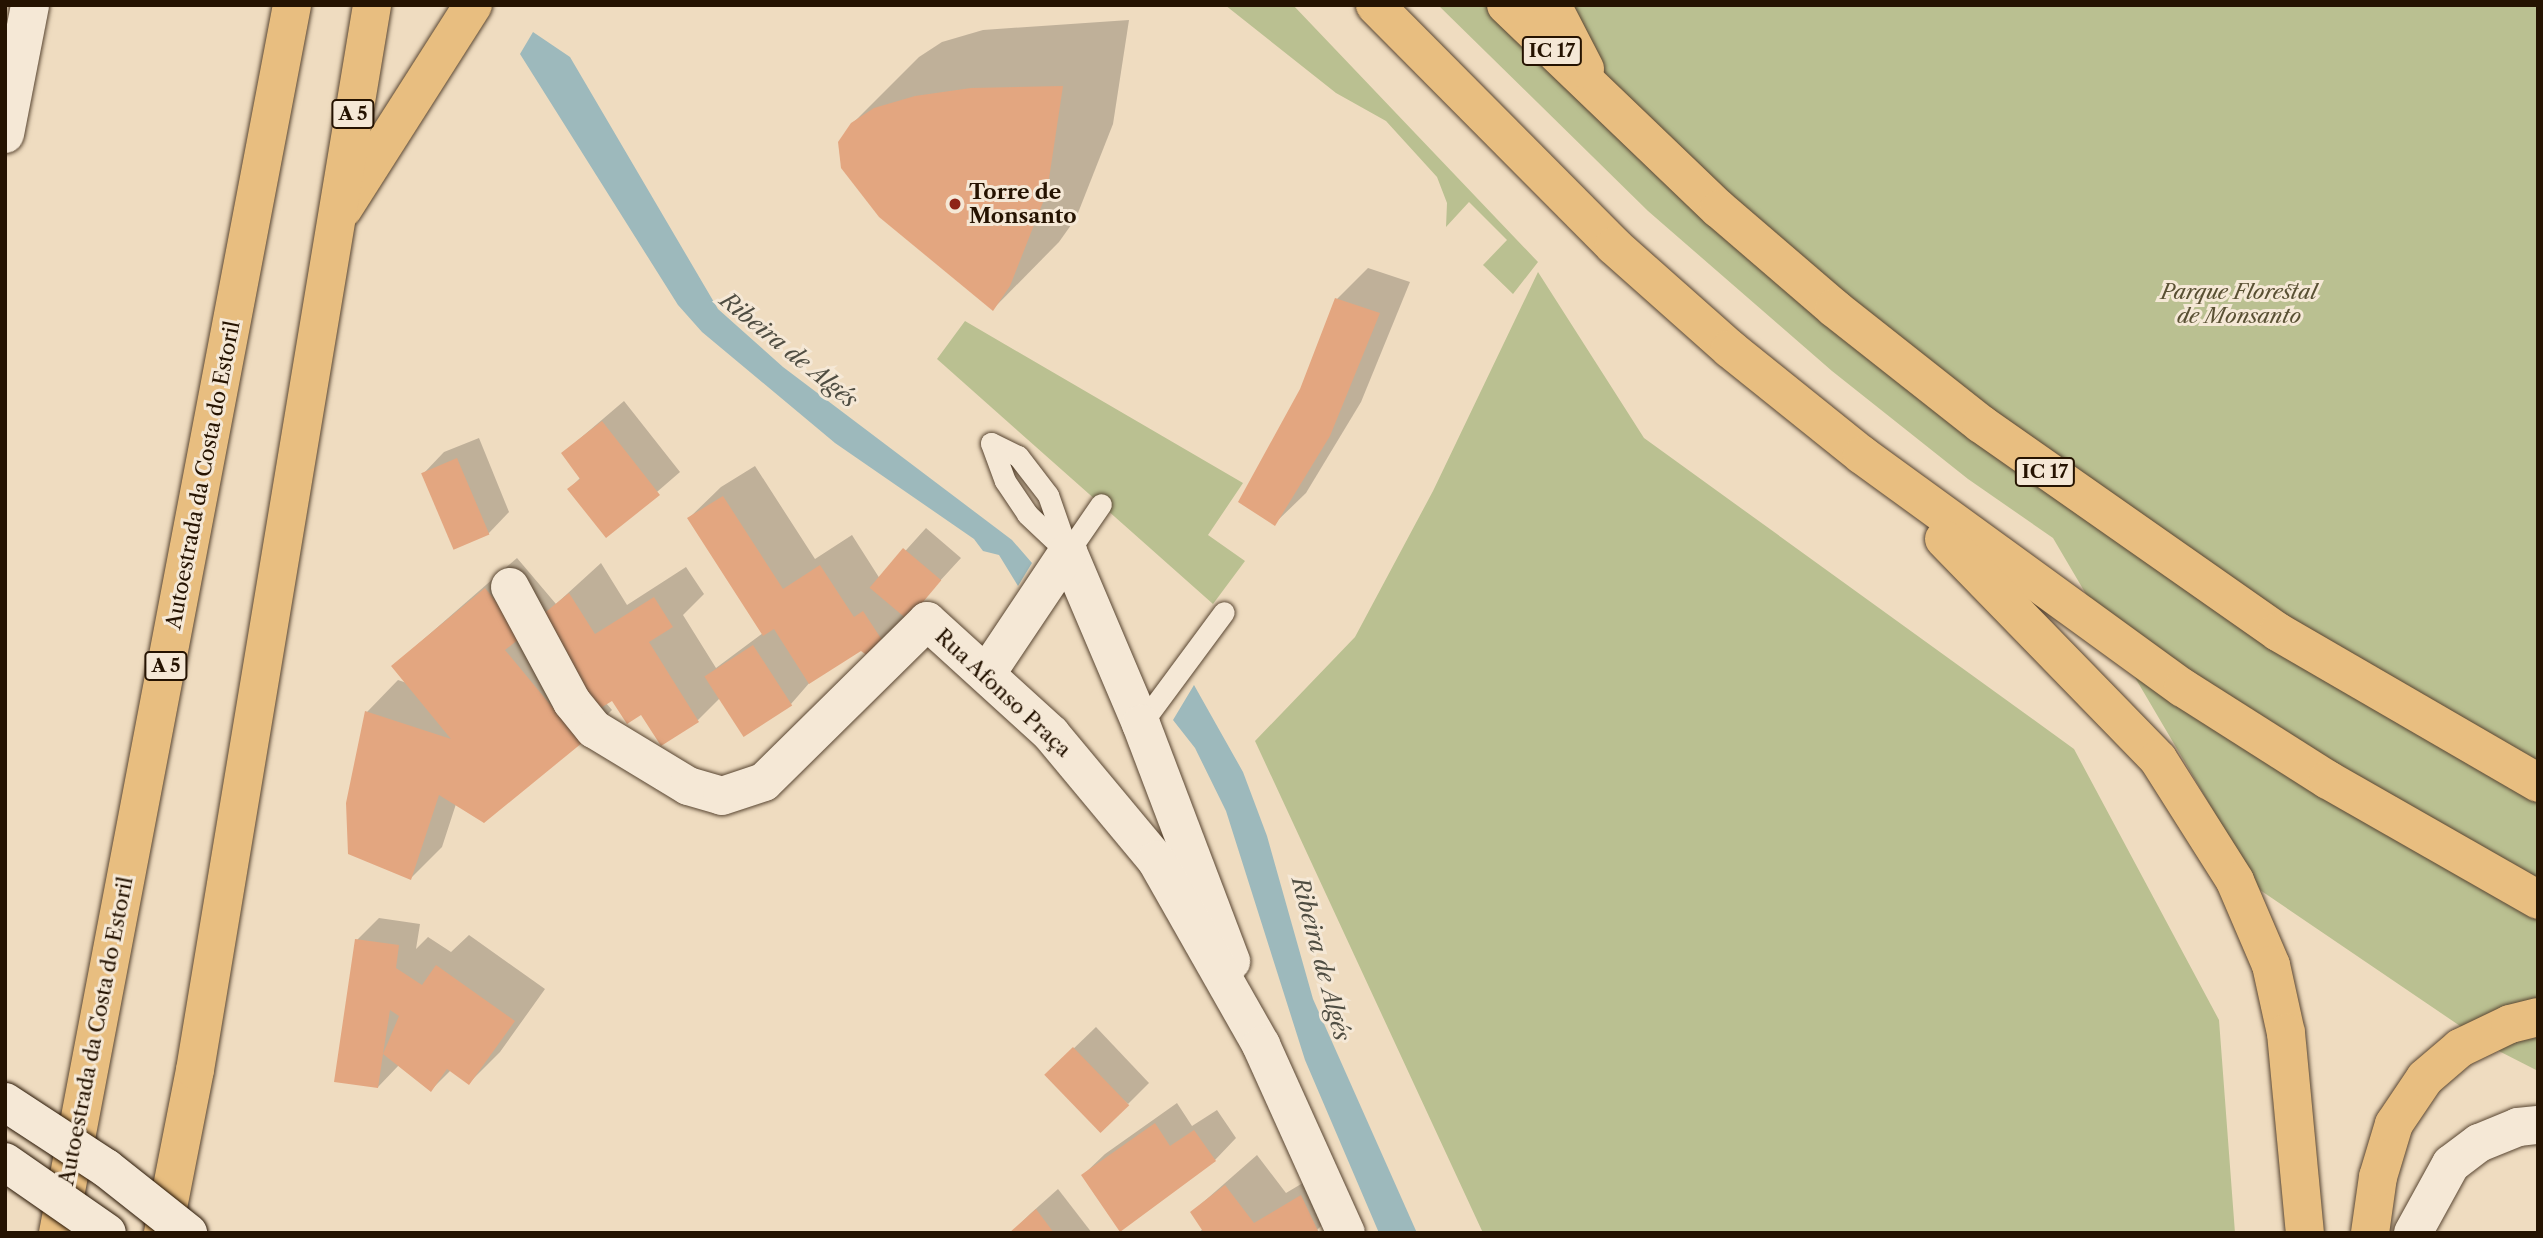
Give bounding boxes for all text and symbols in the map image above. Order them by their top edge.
road number: IC 17 [1520,36,1584,66]
road number: A 5 [330,98,376,130]
place label: Torre de Monsanto [969,179,1077,229]
marker: Torre de Monsanto [947,196,963,212]
park label: Parque Florestal de Monsanto [2161,279,2317,329]
water label: Ribeira de Algés [715,286,863,414]
street label: Autoestrada da Costa do Estoril [161,318,245,632]
road number: IC 17 [2014,457,2076,488]
street label: Rua Afonso Praça [930,623,1076,763]
road number: A 5 [143,650,189,681]
street label: Autoestrada da Costa do Estoril [54,874,138,1188]
water label: Ribeira de Algés [1286,874,1356,1044]

